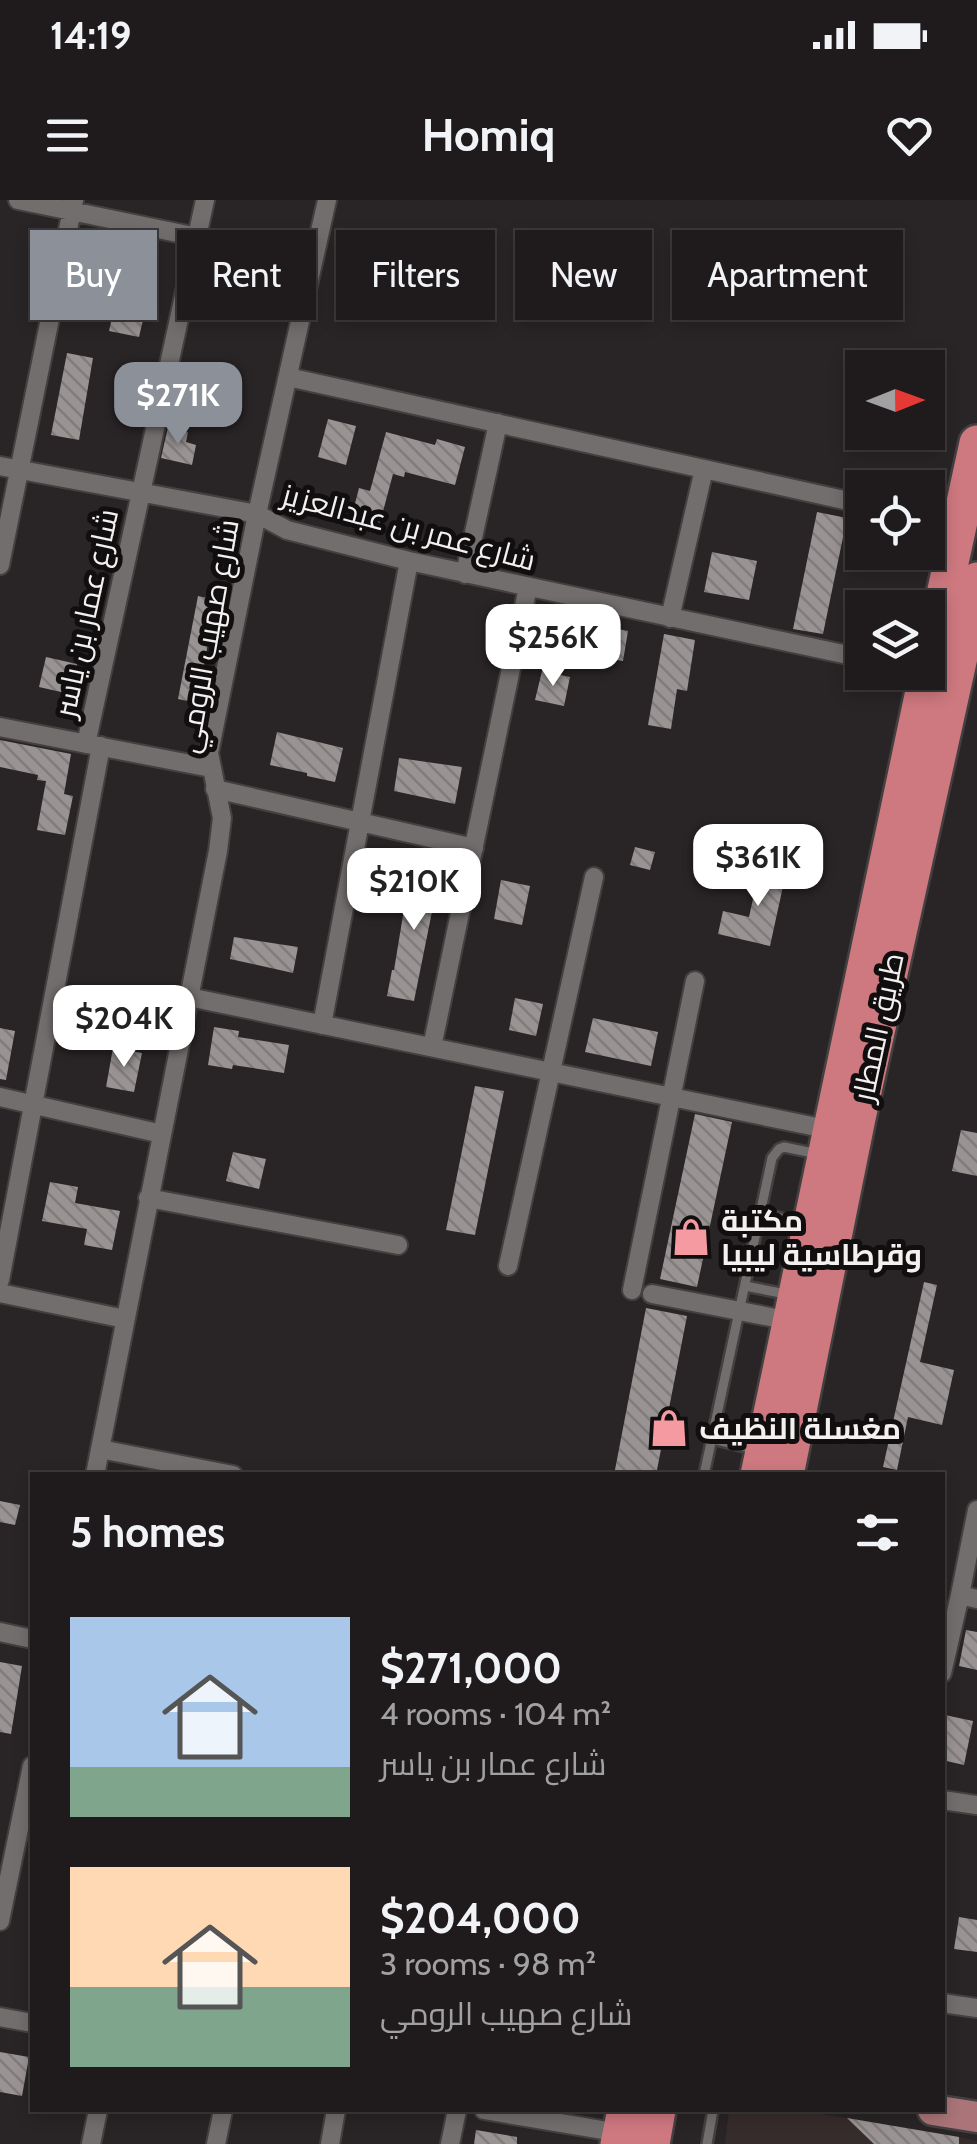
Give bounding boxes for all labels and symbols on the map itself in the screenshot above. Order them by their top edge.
north arrow [845,350,945,450]
pin: $271K [108,362,248,447]
street label: شارع عمر بن عبدالعزيز [276,475,540,581]
street label: شارع عمار بن ياسر [45,505,128,723]
street label: شارع صهيب الرومي [169,516,252,757]
pin: $256K [483,604,623,689]
pin: $361K [688,824,828,909]
pin: $210K [344,848,484,933]
street label: طريق المطار [844,949,912,1107]
pin: $204K [54,985,194,1070]
place label: مكتبة وقرطاسية ليبيا [721,1202,922,1273]
shop icon: مكتبة وقرطاسية ليبيا [670,1216,712,1258]
shop icon: مغسلة النظيف [648,1407,690,1449]
place label: مغسلة النظيف [699,1410,901,1447]

